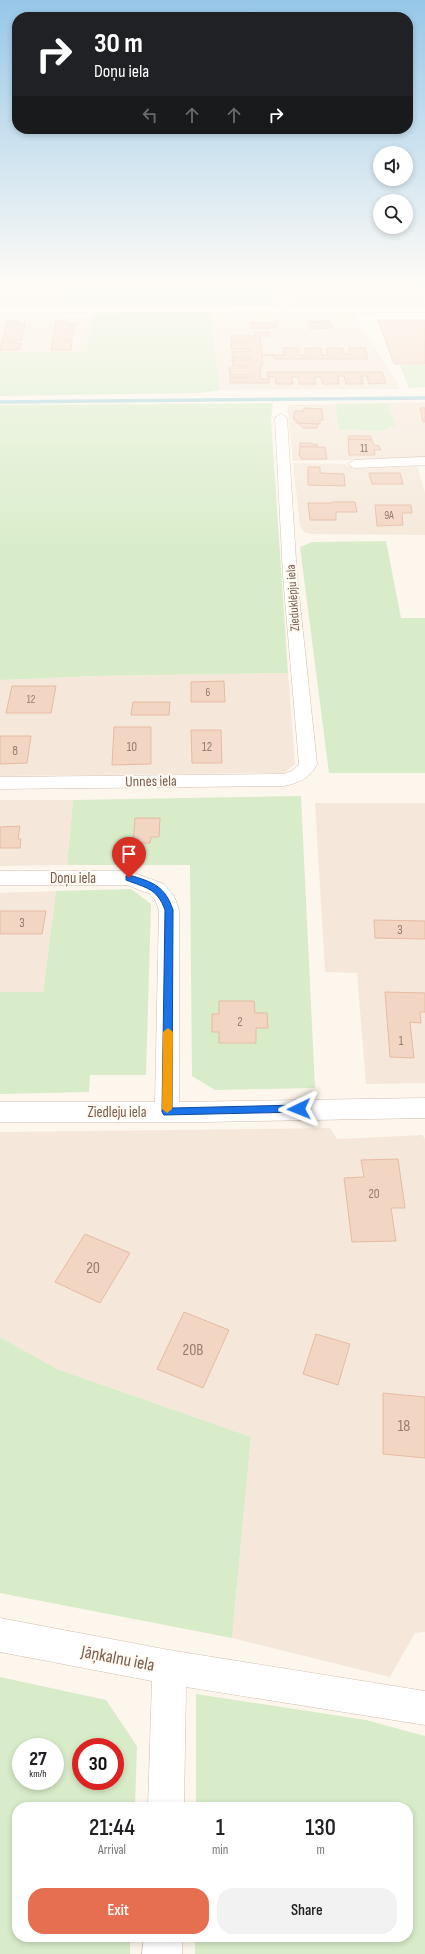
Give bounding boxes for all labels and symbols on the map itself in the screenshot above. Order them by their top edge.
house number: 11 [360,442,368,455]
house number: 9A [384,509,394,522]
street label: Zieduklēpju iela [283,564,303,632]
house number: 6 [206,686,211,699]
house number: 12 [27,693,36,706]
house number: 10 [127,739,137,755]
house number: 12 [202,739,212,755]
house number: 8 [12,743,18,759]
street label: Unnes iela [125,772,177,791]
pin [112,837,146,878]
street label: Doņu iela [50,869,96,888]
house number: 3 [19,915,25,931]
house number: 3 [397,922,403,938]
house number: 2 [237,1014,243,1030]
house number: 1 [399,1033,404,1049]
position arrow [278,1088,320,1130]
street label: Ziedleju iela [88,1103,147,1122]
house number: 20 [368,1186,380,1202]
house number: 20 [86,1259,100,1278]
house number: 20B [183,1341,203,1360]
house number: 18 [398,1417,410,1436]
street label: Jāņkalnu iela [78,1641,157,1676]
speed limit sign: 30 [72,1738,124,1790]

